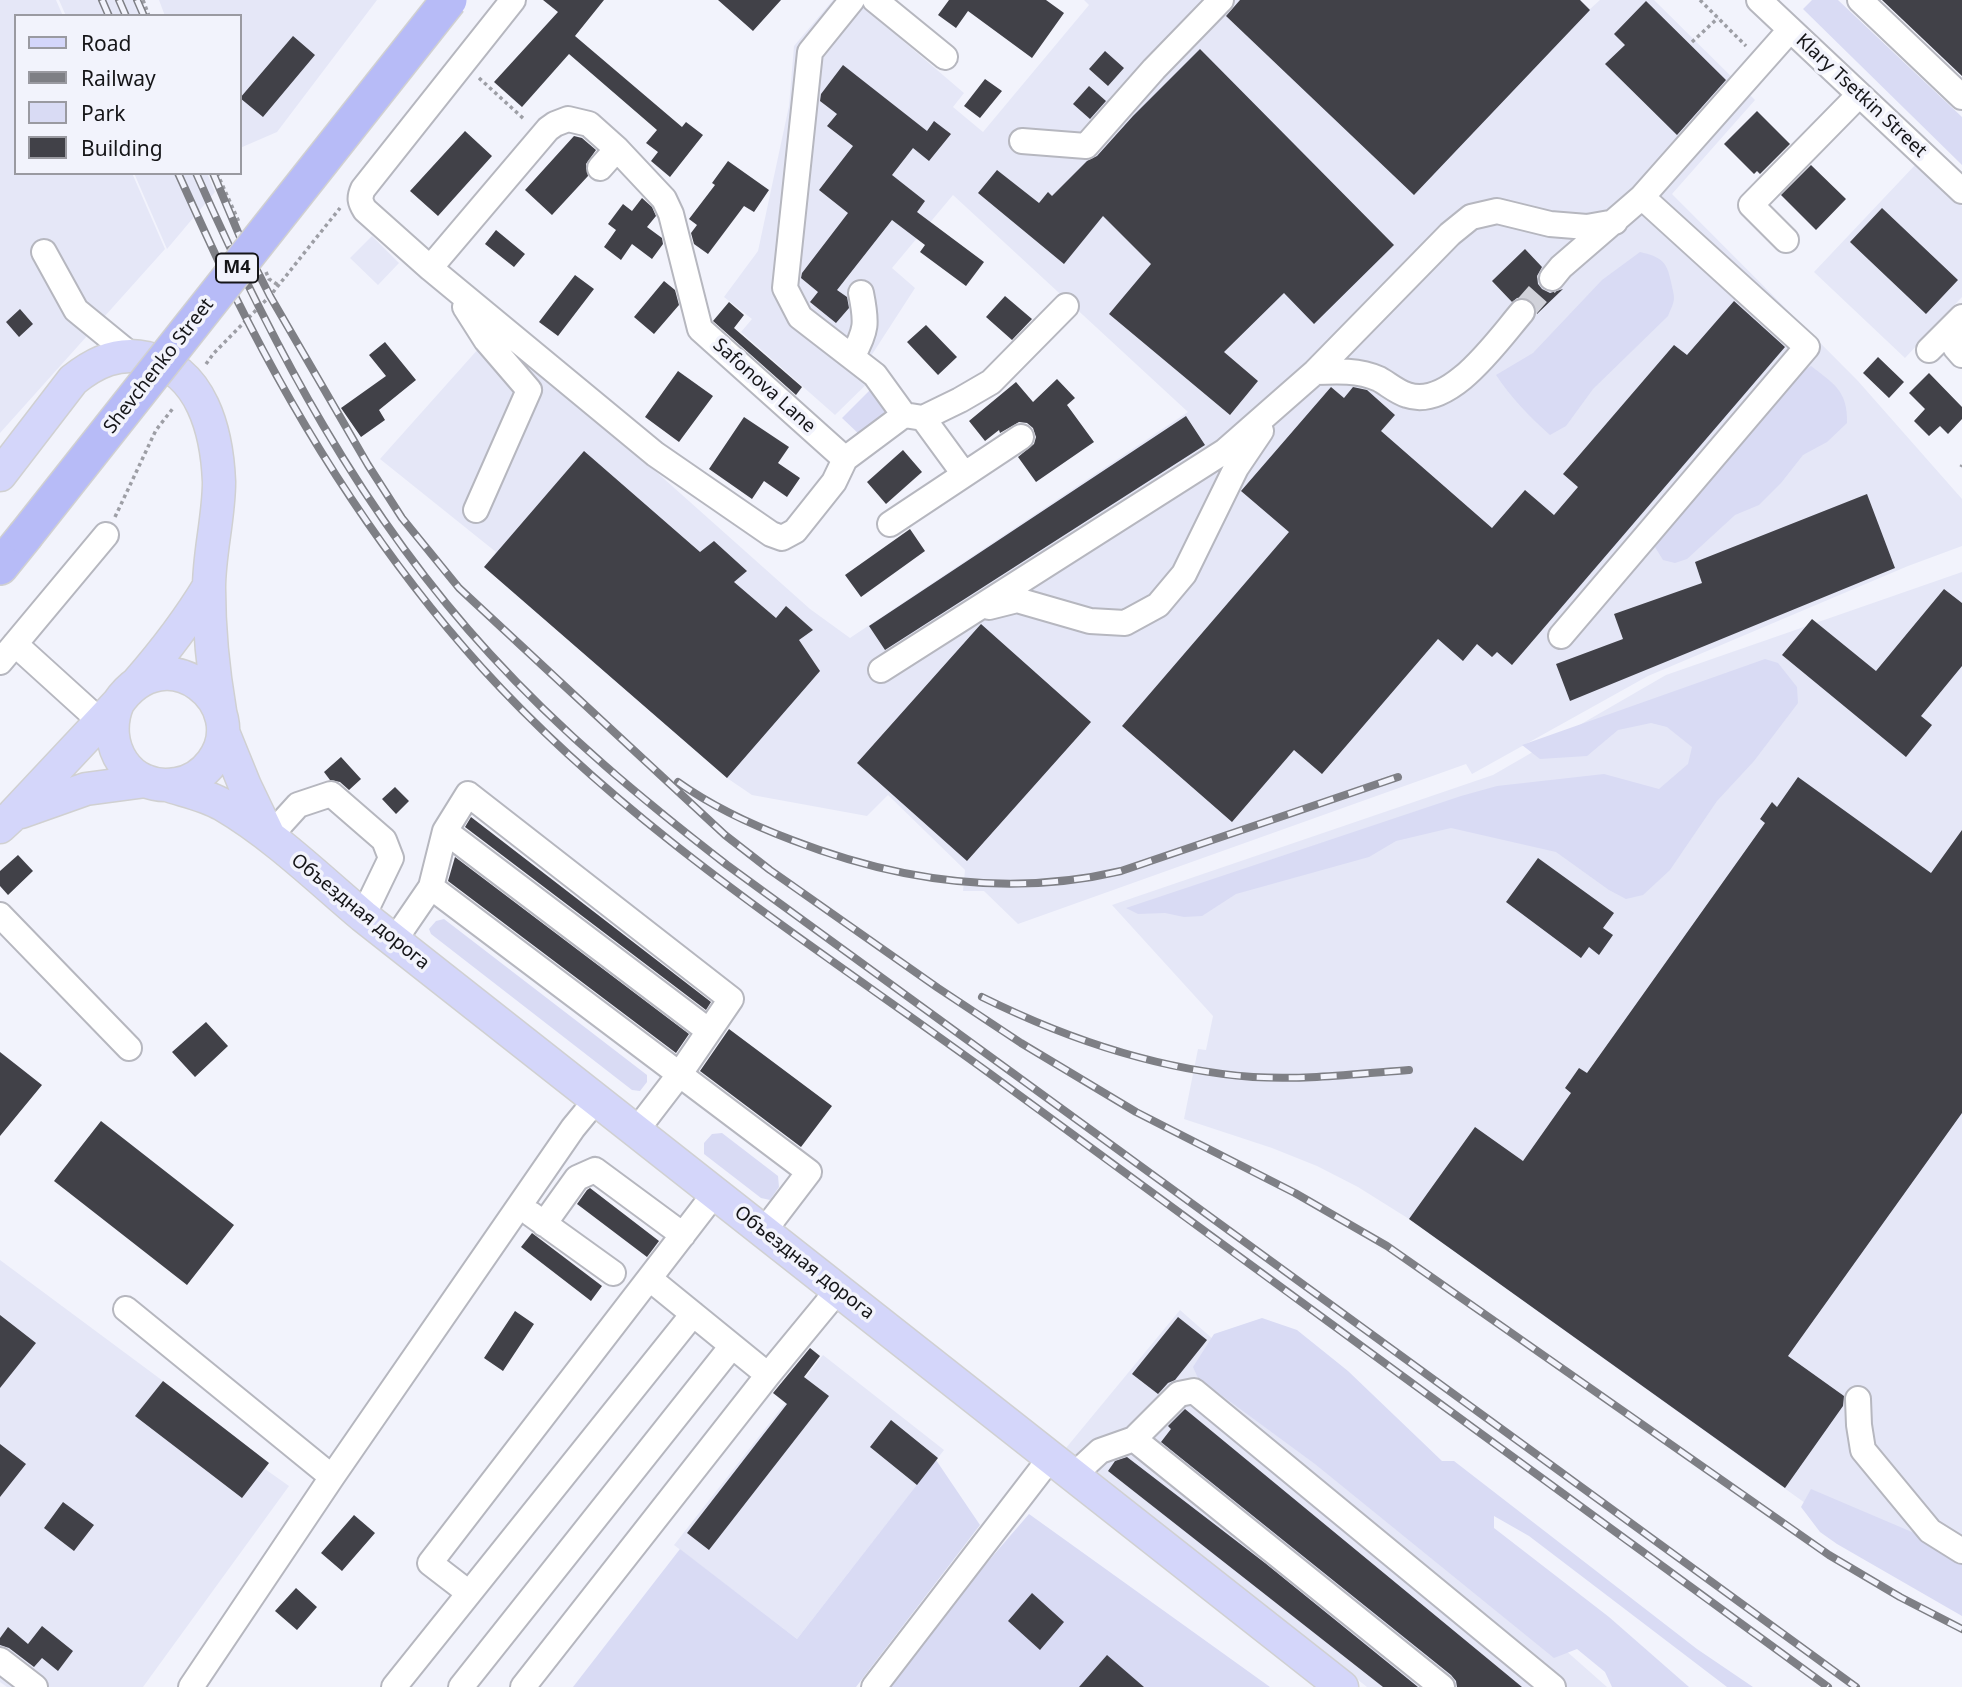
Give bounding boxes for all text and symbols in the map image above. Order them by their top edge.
legend [14,14,242,175]
text: Road [81,29,131,57]
street label: Klary Tsetkin Street [1791,29,1931,163]
text: Railway [81,64,156,92]
text: Park [81,99,125,127]
text: Building [81,134,163,162]
road number: M4 [216,254,258,282]
street label: Shevchenko Street [99,294,219,438]
street label: Safonova Lane [708,334,820,438]
street label: Объездная дорога [286,849,434,975]
street label: Объездная дорога [729,1201,879,1325]

